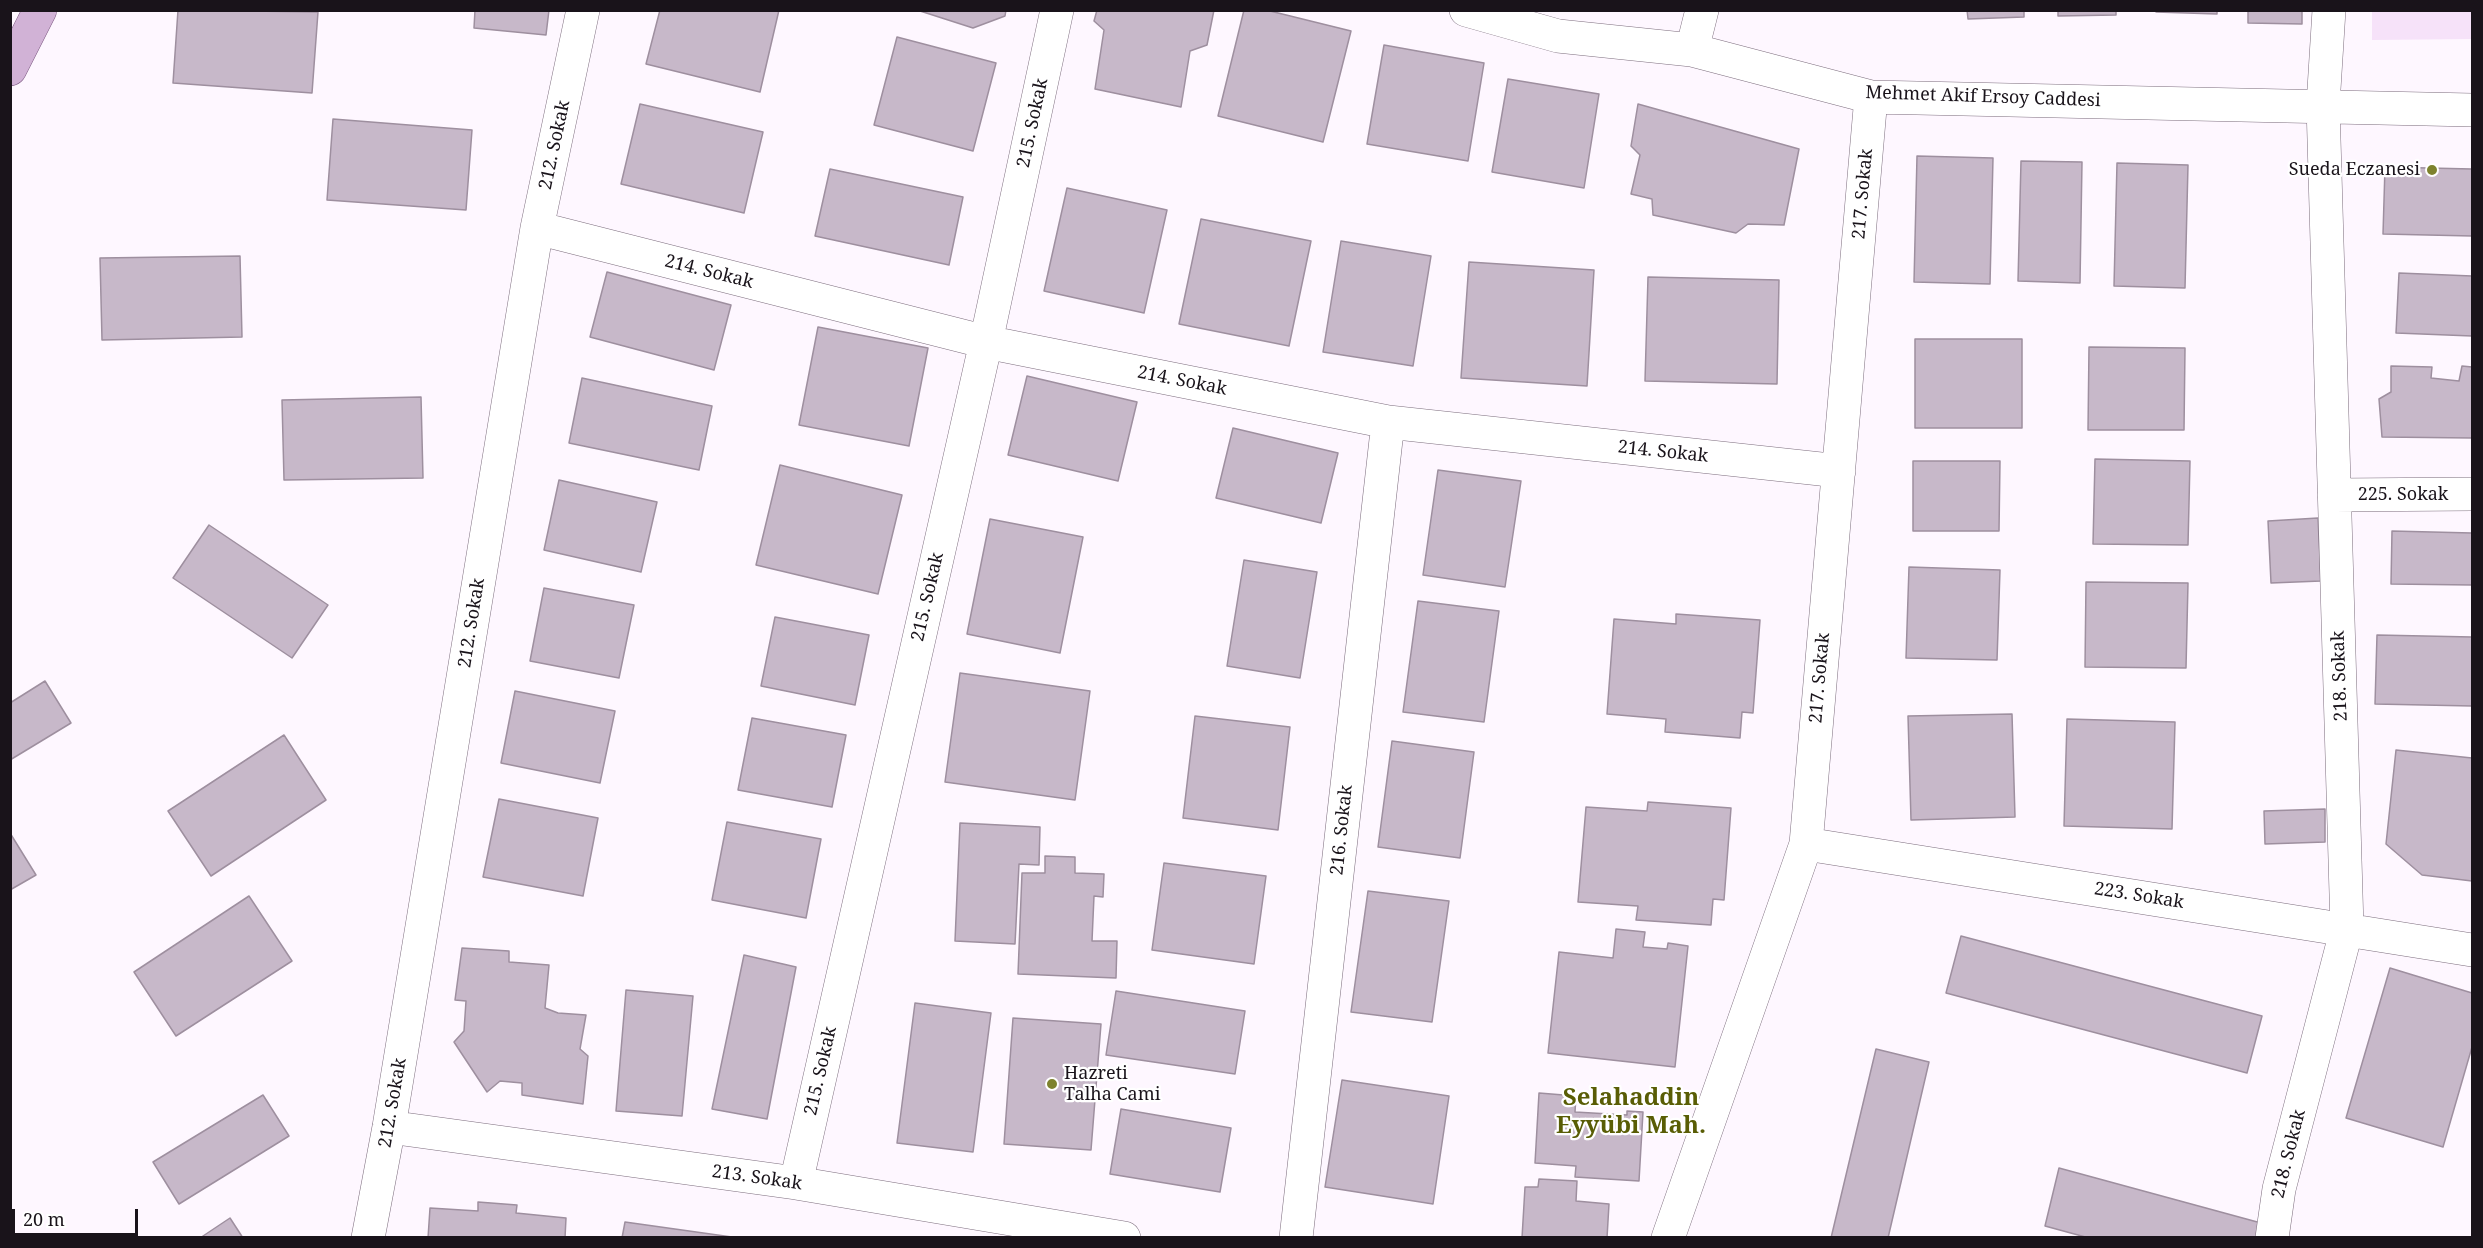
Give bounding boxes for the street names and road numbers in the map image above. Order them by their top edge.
street label: 215. Sokak [1013,76,1053,170]
street label: Mehmet Akif Ersoy Caddesi [1865,82,2101,112]
street label: 212. Sokak [535,98,575,192]
street label: 217. Sokak [1848,148,1878,240]
street label: 214. Sokak [662,251,756,293]
street label: 214. Sokak [1135,362,1229,400]
street label: 214. Sokak [1617,437,1709,467]
street label: 225. Sokak [2358,484,2448,506]
street label: 215. Sokak [907,550,949,644]
street label: 212. Sokak [454,577,490,669]
street label: 218. Sokak [2328,630,2352,722]
street label: 217. Sokak [1805,632,1835,724]
street label: 216. Sokak [1327,784,1357,876]
street label: 223. Sokak [2093,878,2185,914]
street label: 215. Sokak [800,1024,842,1118]
street label: 212. Sokak [374,1056,412,1150]
street label: 218. Sokak [2268,1107,2310,1201]
street label: 213. Sokak [711,1161,803,1195]

